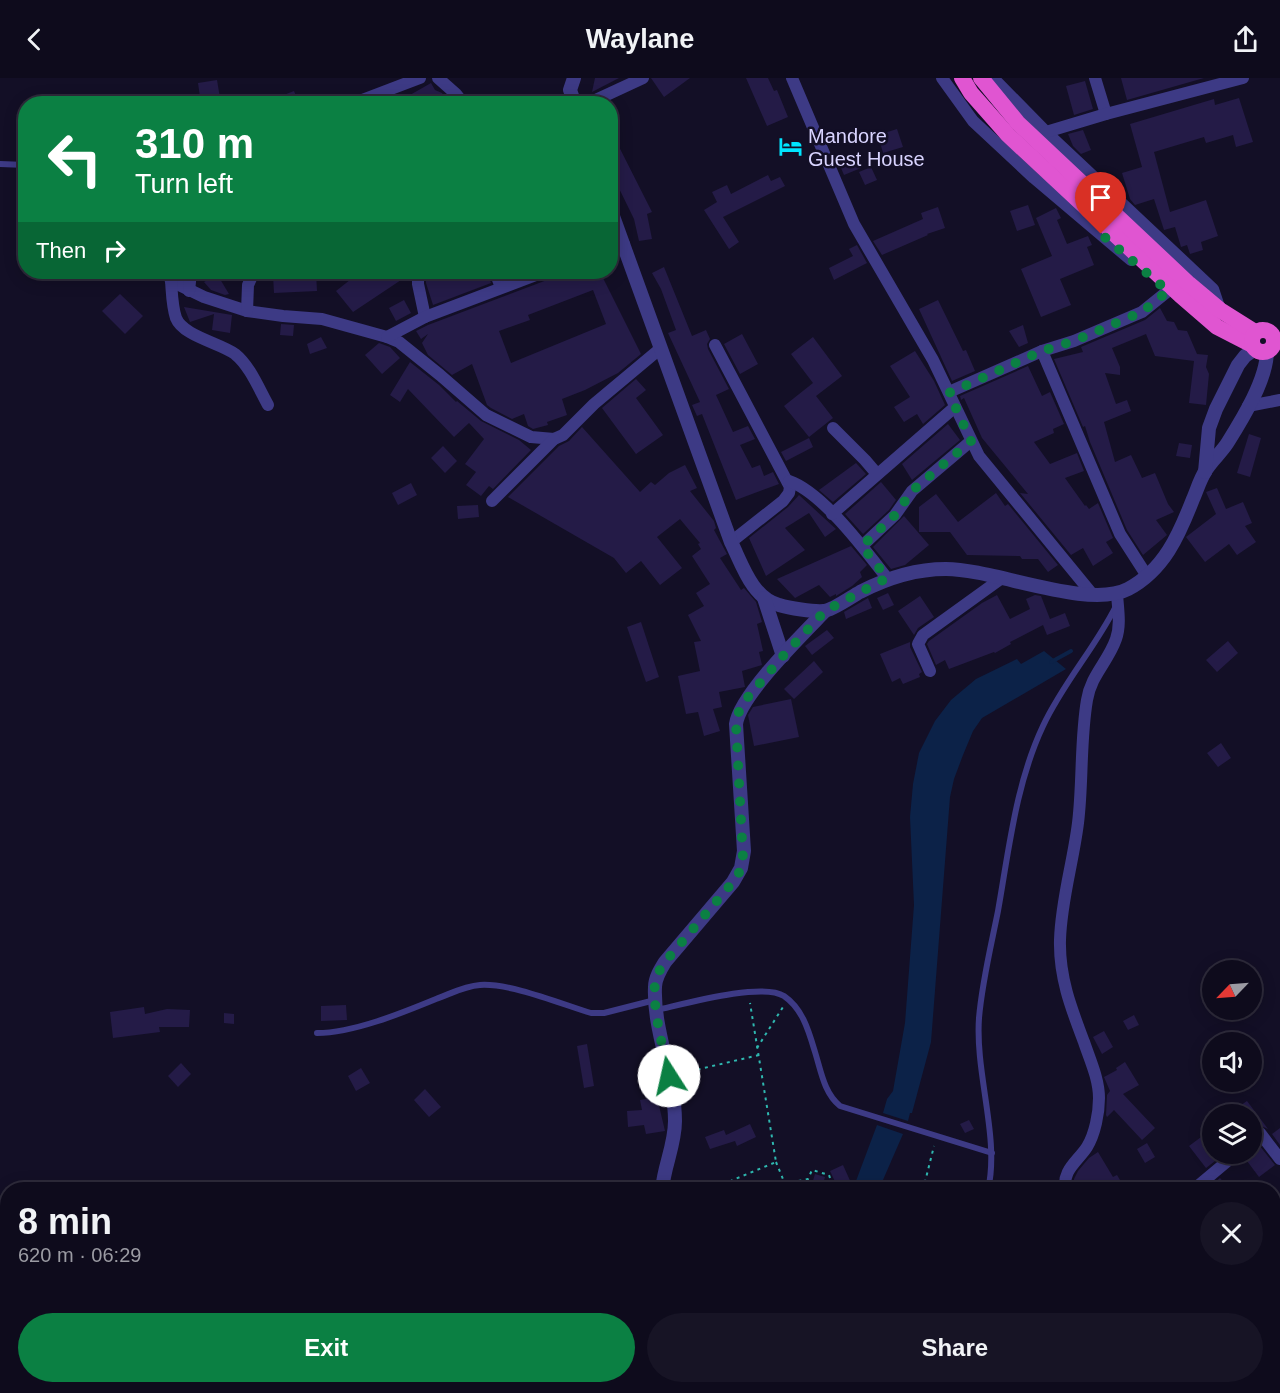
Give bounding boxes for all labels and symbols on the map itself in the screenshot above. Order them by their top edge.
place label: Mandore Guest House [808,125,925,170]
hotel icon: Mandore Guest House [777,134,803,160]
pin [1075,172,1126,234]
north arrow [1202,960,1262,1020]
position arrow [637,1044,701,1108]

